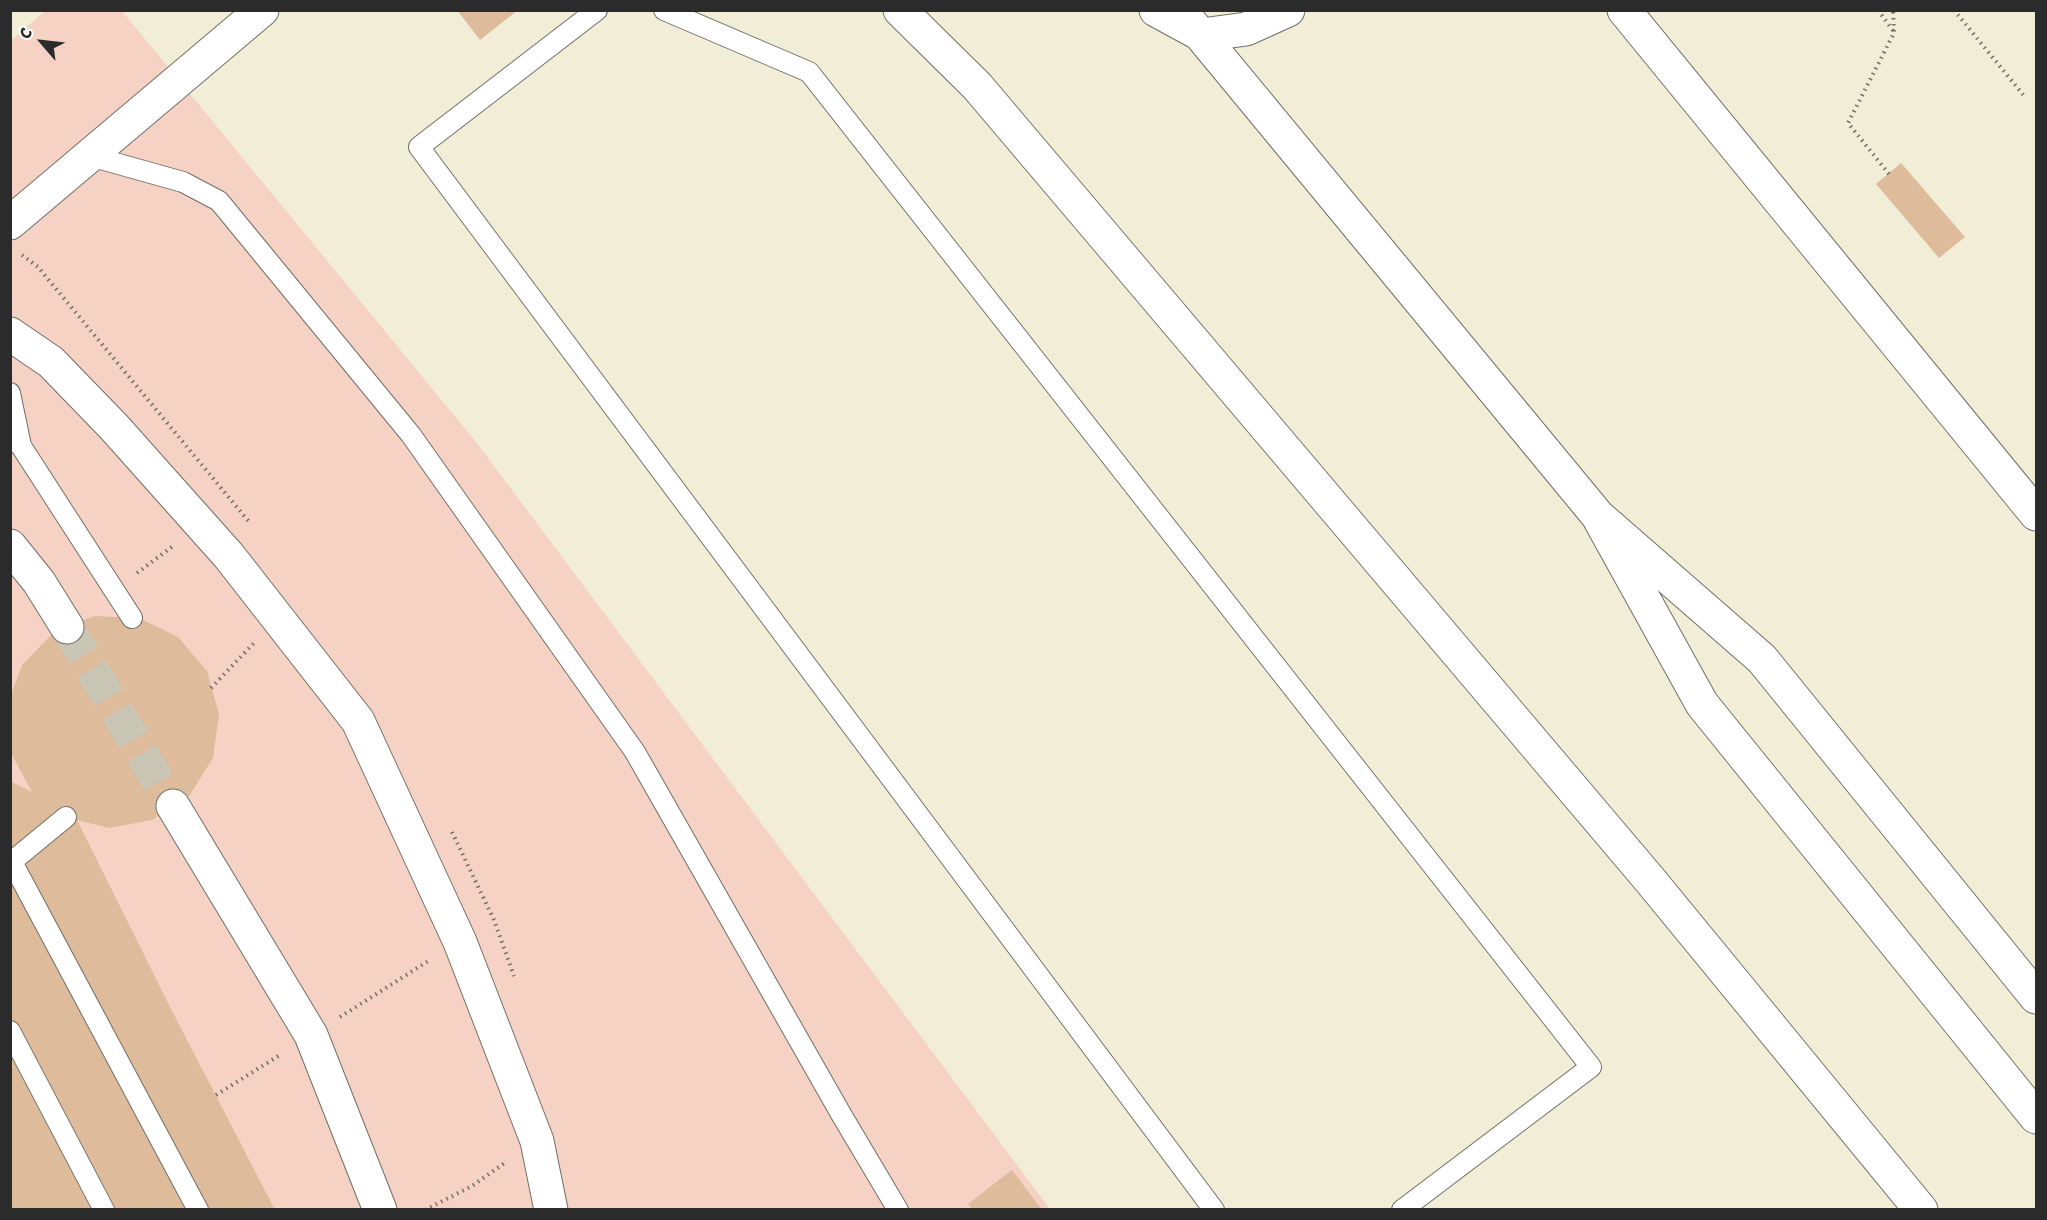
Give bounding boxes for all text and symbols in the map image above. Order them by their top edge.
north arrow [12,12,72,72]
text: С [14,24,37,43]

